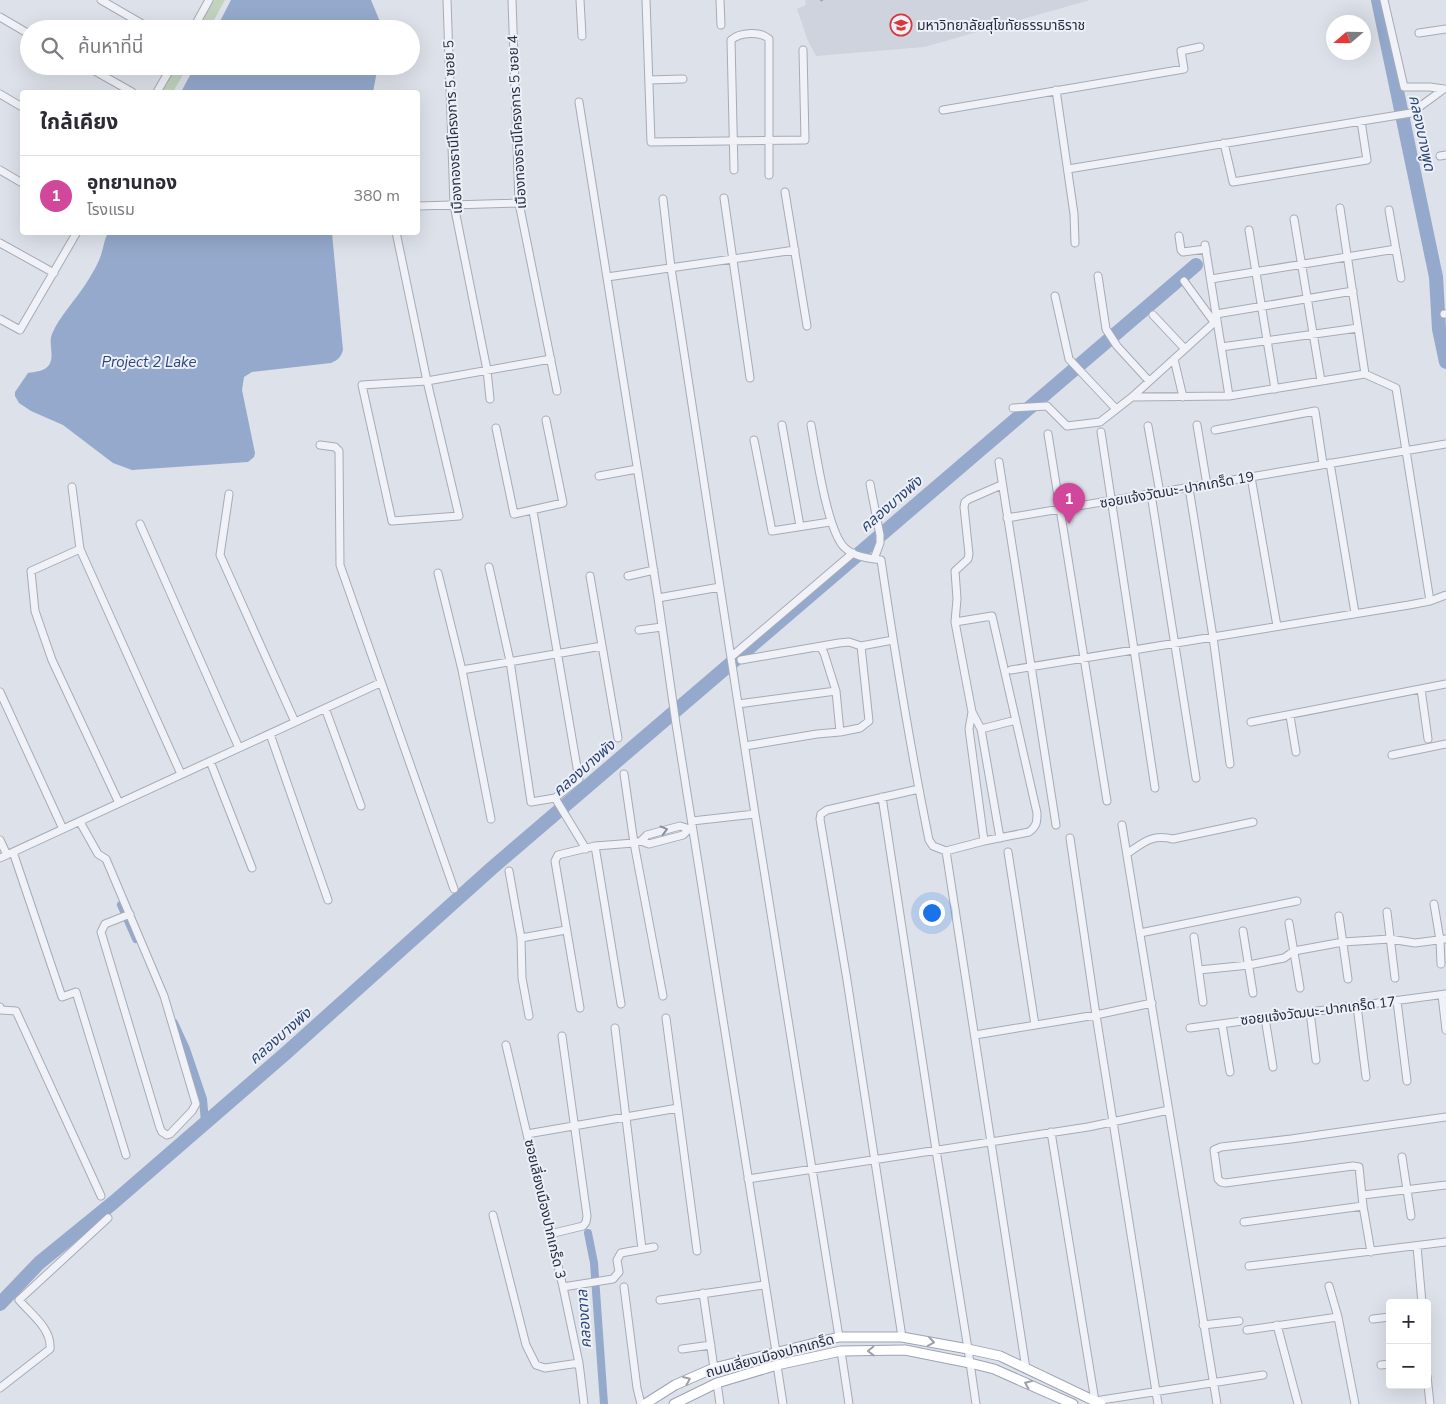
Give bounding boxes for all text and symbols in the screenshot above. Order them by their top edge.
school or university icon: มหาวิทยาลัยสุโขทัยธรรมาธิราช [889,13,913,37]
north arrow [1326,15,1371,60]
place label: มหาวิทยาลัยสุโขทัยธรรมาธิราช [917,16,1085,35]
search box [20,20,420,75]
icon: search [38,34,66,62]
text: ค้นหาที่นี่ [78,34,143,60]
street label: เมืองทองธานีโครงการ 5 ซอย 4 [503,35,531,209]
street label: เมืองทองธานีโครงการ 5 ซอย 5 [439,40,467,214]
water label: คลองบางพูด [1404,93,1440,174]
text: ใกล้เคียง [40,108,118,136]
text: อุทยานทอง [87,170,177,196]
text: 1 [51,185,61,207]
text: 380 m [353,185,400,207]
text: โรงแรม [87,199,135,221]
water label: Project 2 Lake [102,352,196,372]
street label: ซอยแจ้งวัฒนะ-ปากเกร็ด 19 [1098,467,1256,513]
water label: คลองบางพัง [856,471,927,537]
pin: 1 [1053,483,1085,524]
water label: คลองบางพัง [549,735,620,801]
one-way arrow [659,826,667,836]
your location [919,900,945,926]
street label: ซอยแจ้งวัฒนะ-ปากเกร็ด 17 [1239,992,1397,1030]
water label: คลองบางพัง [245,1003,316,1069]
street label: ซอยเลี่ยงเมืองปากเกร็ด 3 [520,1137,571,1281]
water label: คลองตาล [572,1289,596,1349]
map controls [1386,1299,1431,1389]
button: + [1386,1299,1431,1344]
street label: ถนนเลี่ยงเมืองปากเกร็ด [703,1329,836,1382]
one-way arrow [927,1336,935,1347]
button: − [1386,1344,1431,1389]
one-way arrow [867,1345,875,1356]
one-way arrow [682,1376,691,1387]
one-way arrow [1024,1380,1033,1391]

